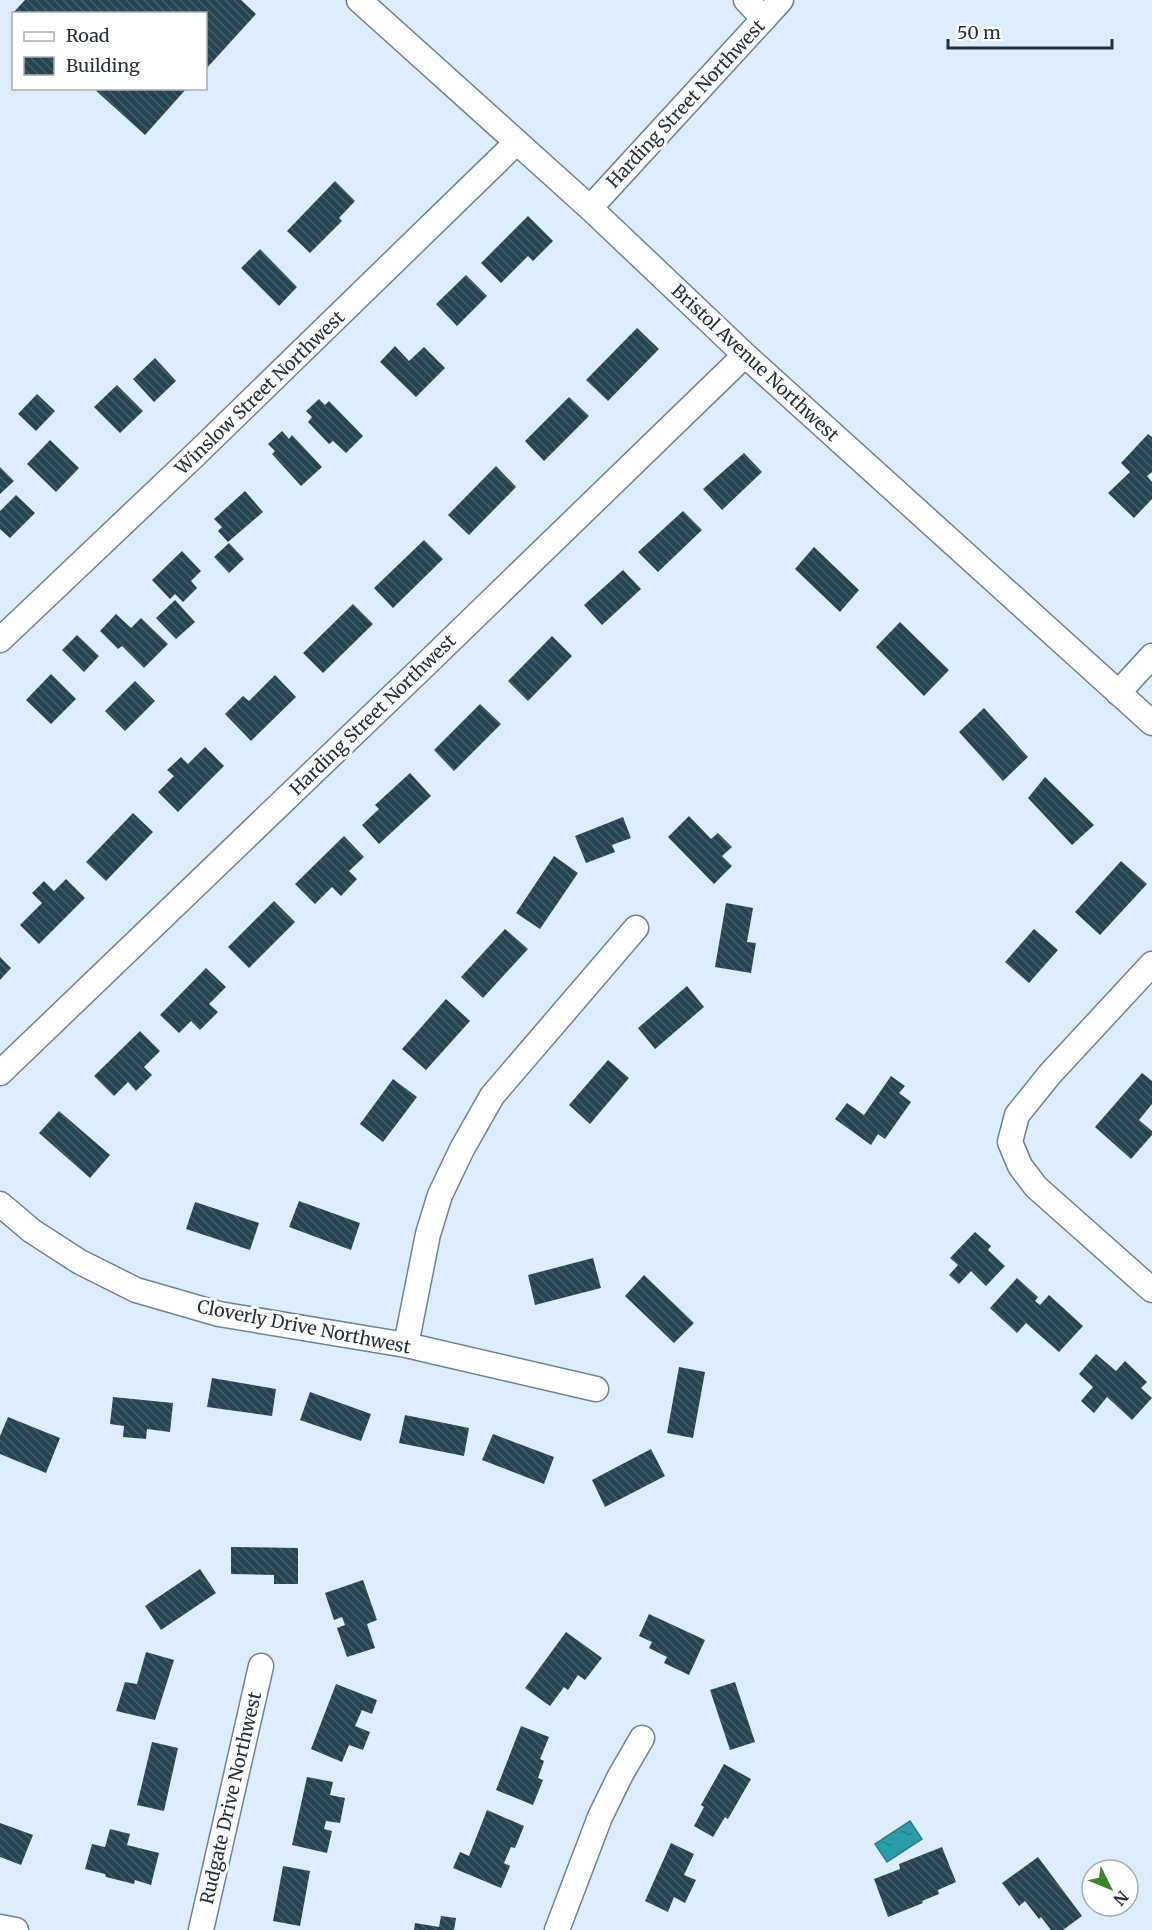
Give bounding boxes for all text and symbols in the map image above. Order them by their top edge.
legend [12,12,207,90]
scale bar [948,12,1112,50]
street label: Harding Street Northwest [601,15,770,193]
text: 50 m [957,21,1001,44]
text: Road [66,24,110,47]
text: Building [66,54,140,77]
street label: Bristol Avenue Northwest [667,279,844,446]
street label: Winslow Street Northwest [169,306,349,480]
street label: Harding Street Northwest [285,629,461,800]
street label: Cloverly Drive Northwest [195,1295,413,1359]
street label: Rudgate Drive Northwest [195,1689,266,1906]
north arrow [1080,1858,1140,1918]
text: N [1109,1887,1133,1910]

